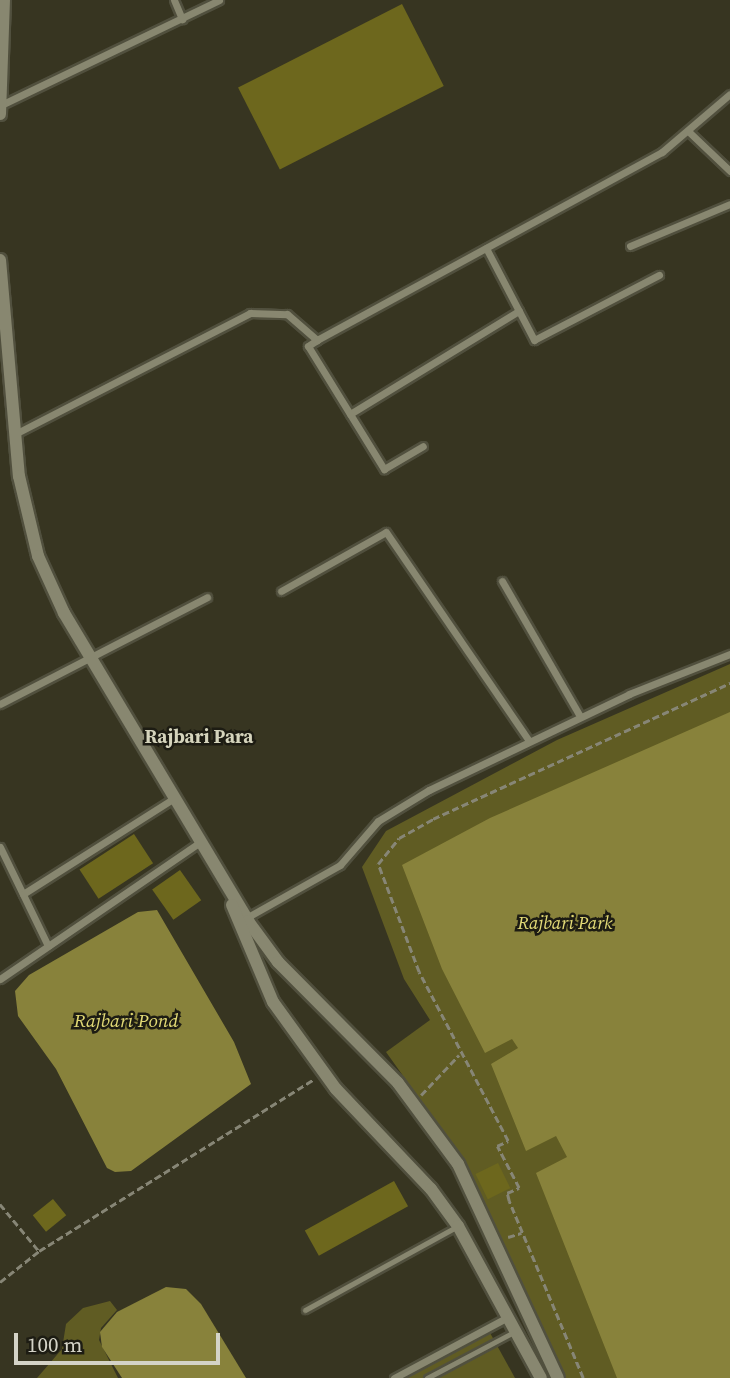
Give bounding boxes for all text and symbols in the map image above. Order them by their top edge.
district label: Rajbari Para [145,726,253,748]
park label: Rajbari Park [517,912,613,934]
water label: Rajbari Pond [74,1010,178,1032]
scale bar [18,1318,224,1362]
text: 100 m [27,1330,82,1359]

